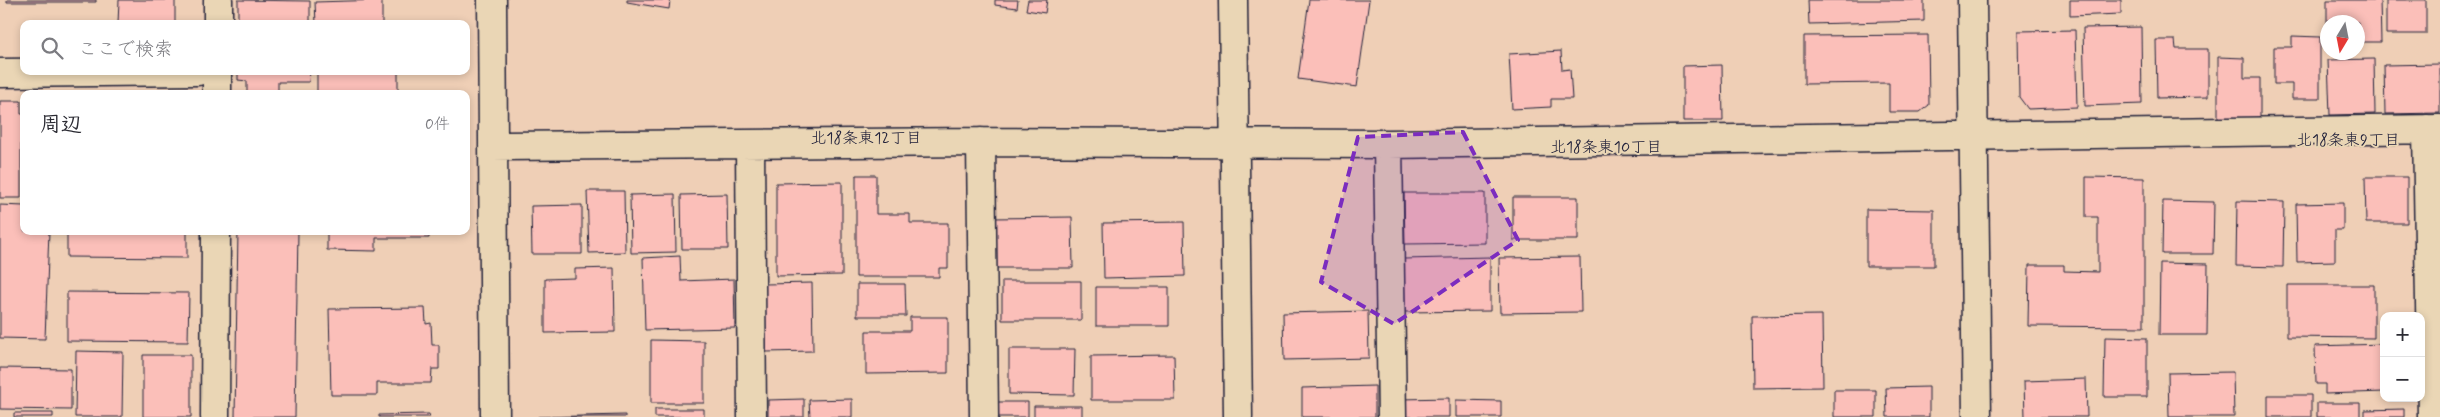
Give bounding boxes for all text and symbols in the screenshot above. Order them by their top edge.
north arrow [2320,15,2365,60]
search box [20,20,470,75]
icon: search [38,34,66,62]
text: ここで検索 [78,37,173,62]
text: 周辺 [40,111,82,139]
text: 0件 [425,114,450,135]
district label: 北18条東12丁目 [810,128,922,149]
district label: 北18条東9丁目 [2296,130,2400,151]
district label: 北18条東10丁目 [1550,137,1662,158]
map controls [2380,312,2425,402]
button: + [2380,312,2425,357]
button: − [2380,357,2425,402]

